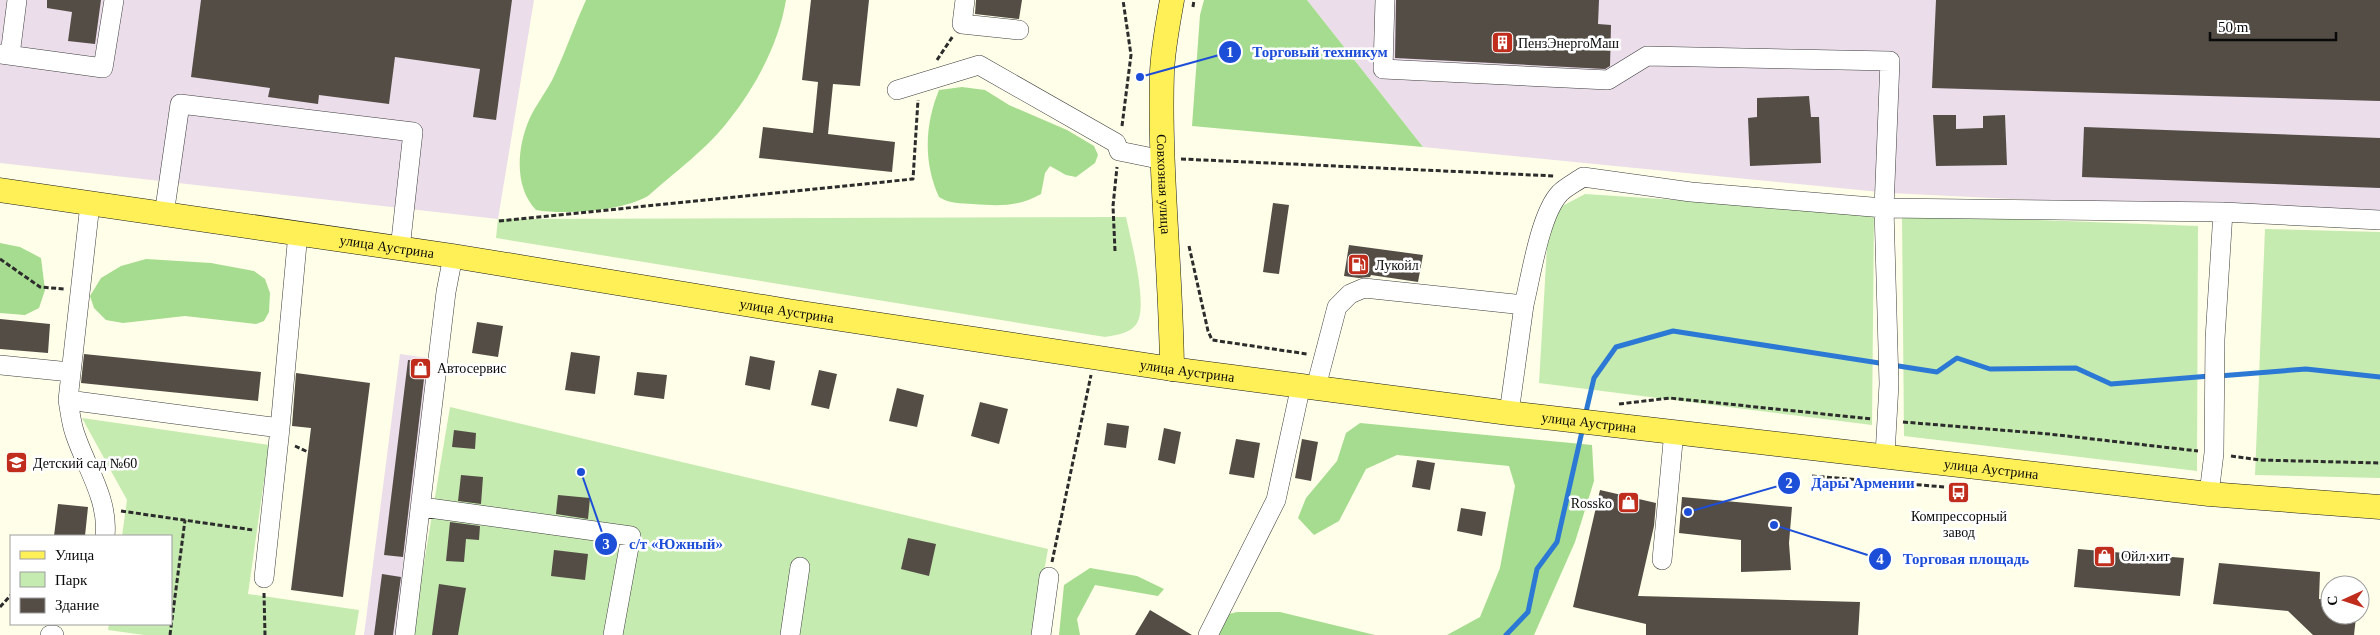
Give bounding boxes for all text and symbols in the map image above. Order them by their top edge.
scale bar [2210,10,2336,42]
text: 50 m [2218,19,2249,35]
building icon: ПензЭнергоМаш [1490,31,1514,55]
place label: ПензЭнергоМаш [1518,36,1619,51]
callout: Торговый техникум [1218,37,1398,67]
text: 1 [1226,44,1234,60]
text: Торговый техникум [1252,44,1388,60]
street label: Совхозная улица [1154,134,1173,236]
street label: улица Аустрина [339,233,436,261]
fuel station icon: Лукойл [1347,253,1371,277]
place label: Лукойл [1375,258,1419,273]
street label: улица Аустрина [738,296,836,326]
shop icon: Автосервис [409,356,433,380]
street label: улица Аустрина [1139,357,1236,385]
place label: Автосервис [437,361,507,376]
street label: улица Аустрина [1541,410,1638,436]
school or university icon: Детский сад №60 [5,451,29,475]
place label: Детский сад №60 [33,456,137,471]
street label: улица Аустрина [1943,456,2040,482]
callout: Дары Армении [1777,468,1925,498]
text: 2 [1785,475,1793,491]
text: Дары Армении [1811,475,1915,491]
bus stop icon: Компрессорный завод [1947,481,1971,505]
shop icon: Rossko [1616,491,1640,515]
place label: Rossko [1571,496,1612,511]
place label: Компрессорный завод [1911,509,2008,540]
callout: с/т «Южный» [594,529,733,559]
legend [10,535,172,625]
text: 3 [602,536,610,552]
text: с/т «Южный» [629,536,723,552]
callout: Торговая площадь [1868,544,2039,574]
shop icon: Ойл хит [2093,544,2117,568]
text: Улица [55,547,94,563]
place label: Ойл хит [2121,549,2170,564]
text: 4 [1876,551,1884,567]
text: Торговая площадь [1903,551,2029,567]
text: Парк [55,572,88,588]
north arrow [2320,575,2370,625]
text: С [2325,595,2340,606]
text: Здание [55,597,99,613]

